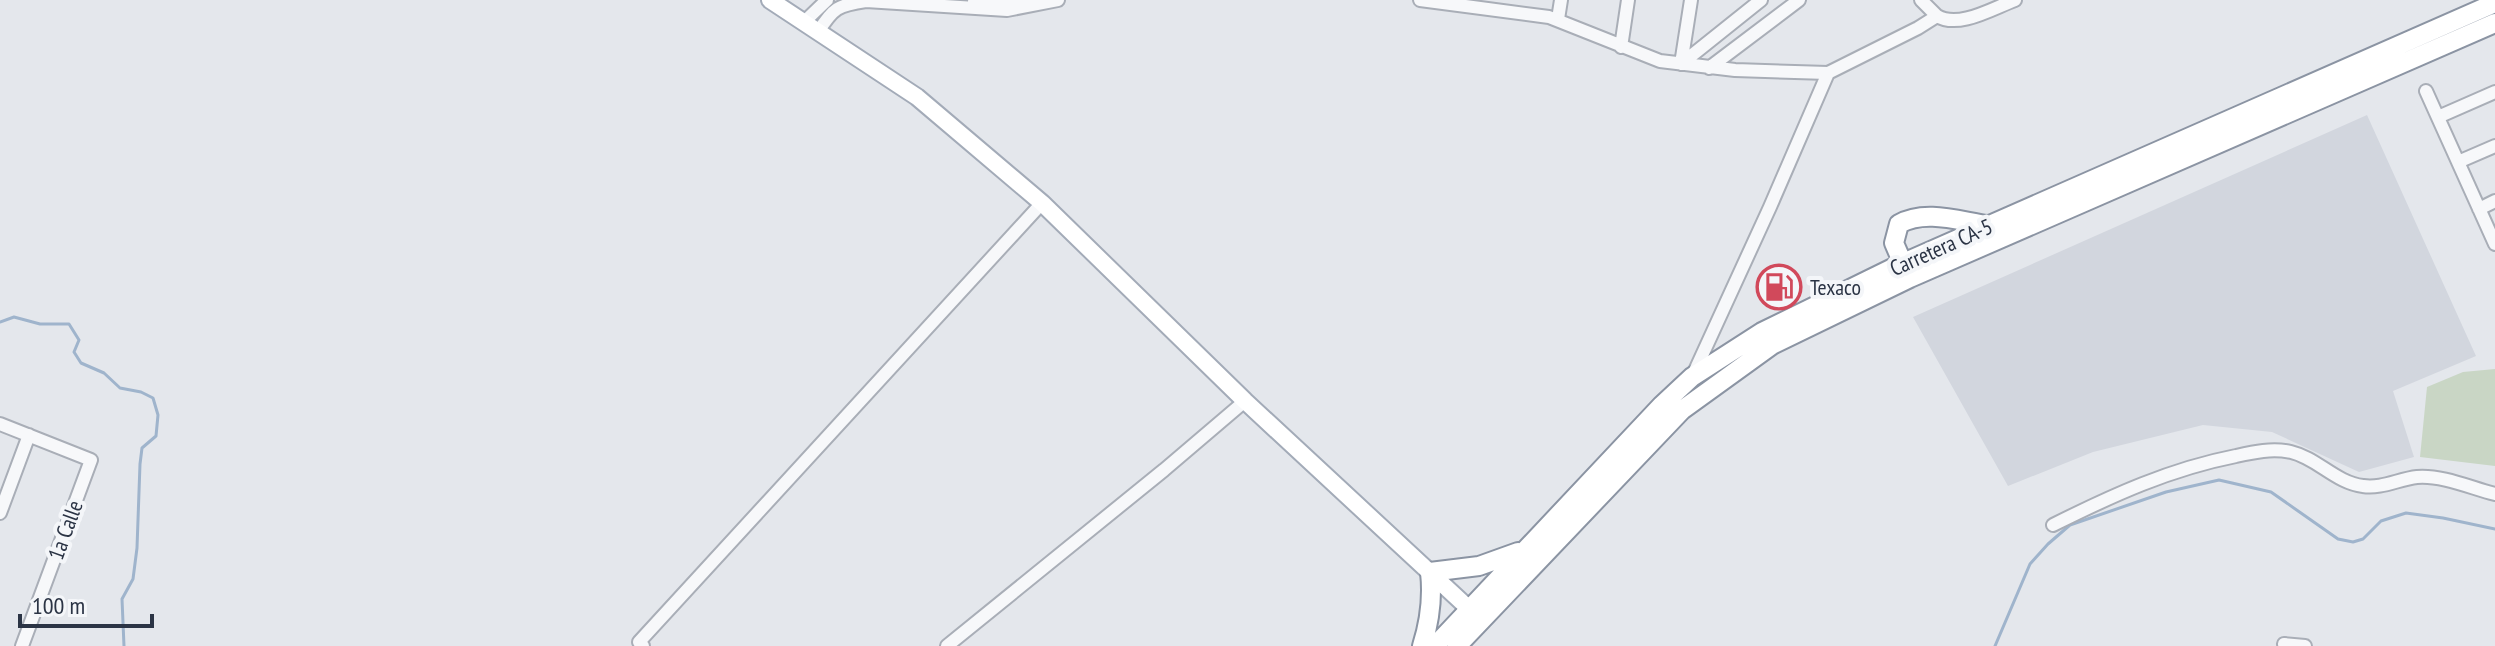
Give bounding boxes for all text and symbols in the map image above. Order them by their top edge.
street label: Carretera CA-5 [1885,212,1997,282]
fuel station icon: Texaco [1755,263,1803,311]
place label: Texaco [1810,273,1861,301]
street label: 1a Calle [41,496,89,564]
scale bar [20,578,152,628]
text: 100 m [32,590,85,621]

